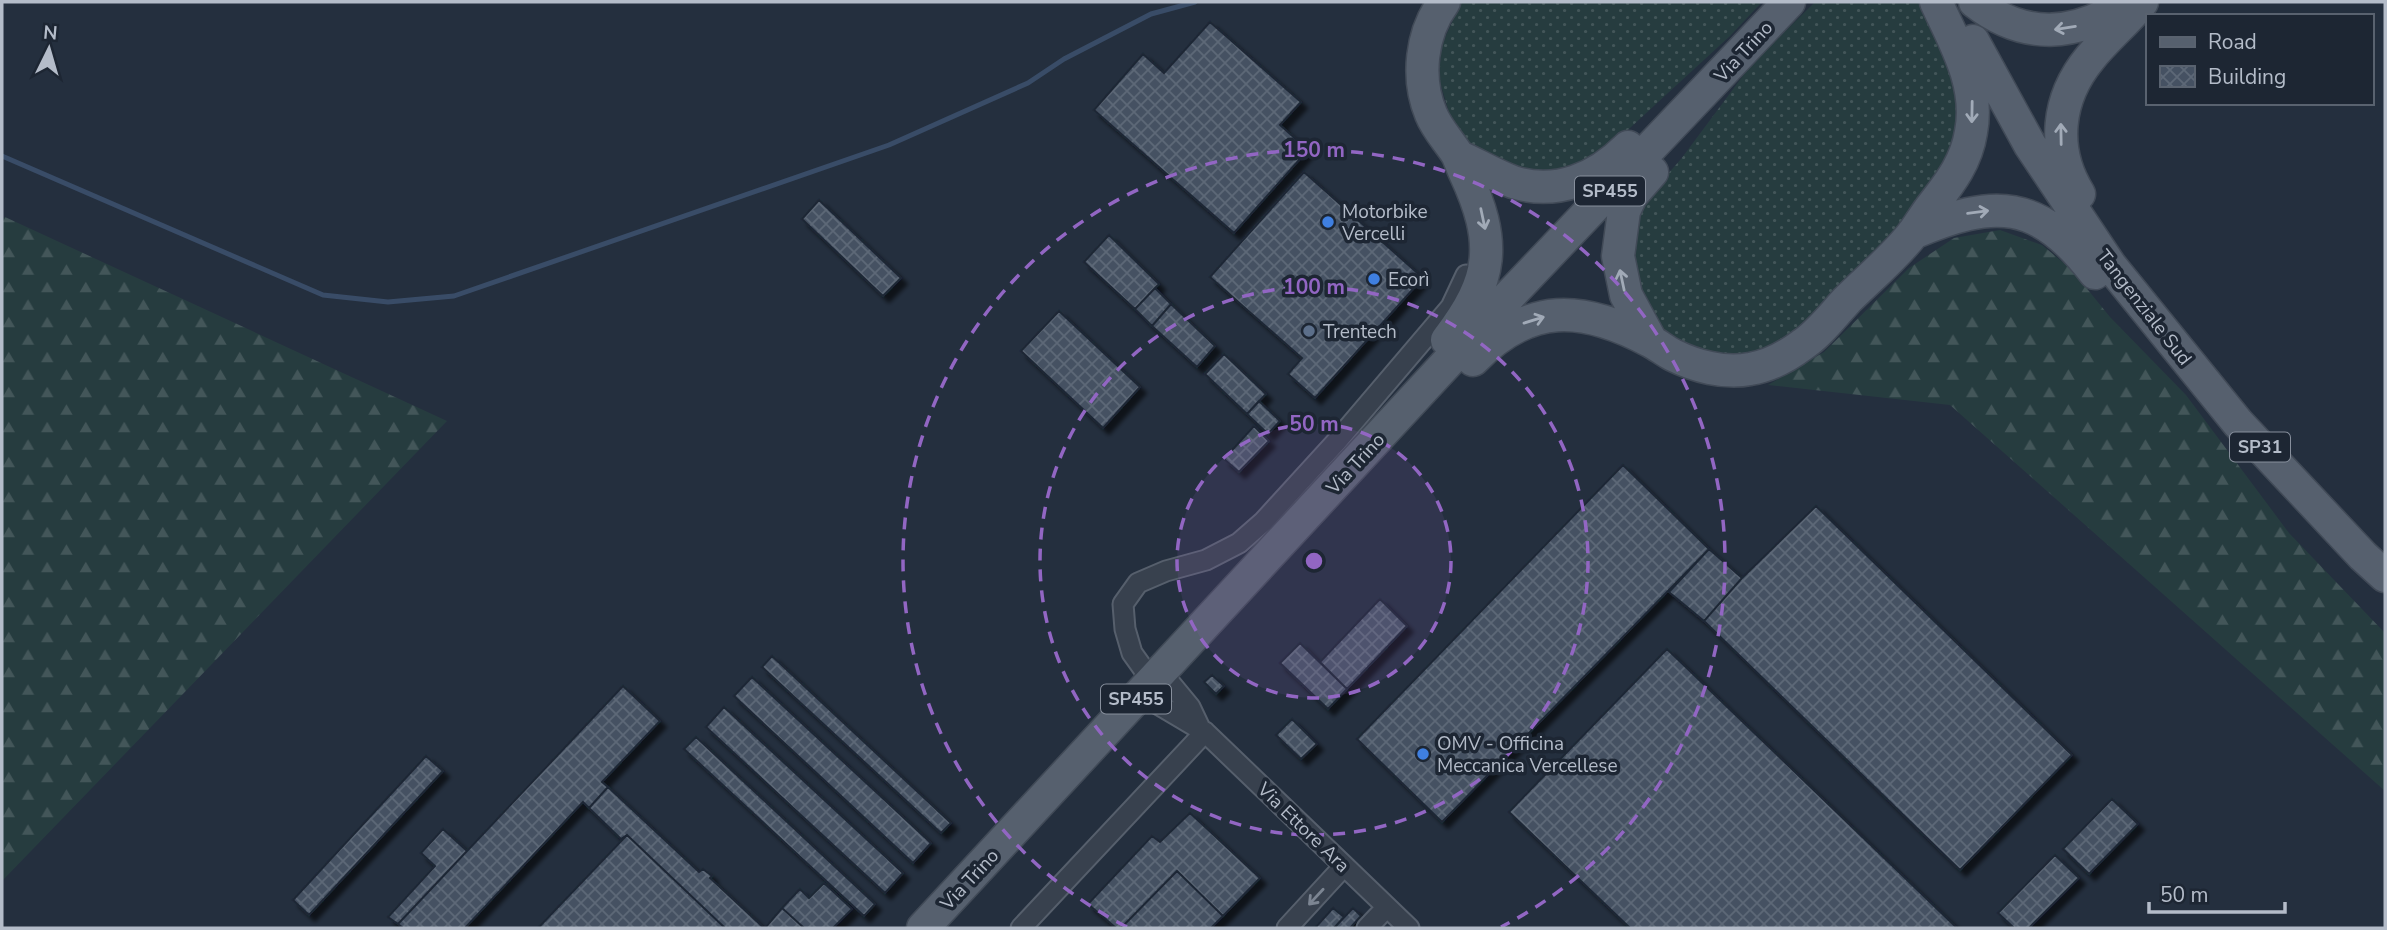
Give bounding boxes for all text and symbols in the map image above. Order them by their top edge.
north arrow [14,14,84,84]
legend [2146,14,2373,105]
street label: Via Trino [1708,15,1779,89]
text: N [42,19,59,47]
one-way arrow [2054,22,2077,35]
text: Road [2208,28,2257,56]
text: Building [2208,63,2286,91]
one-way arrow [1965,100,1979,123]
one-way arrow [2054,123,2068,146]
text: 150 m [1283,136,1345,164]
road number: SP455 [1575,176,1645,206]
place label: Motorbike Vercelli [1341,199,1428,247]
one-way arrow [1966,206,1989,219]
one-way arrow [1476,207,1490,230]
marker: Motorbike Vercelli [1320,214,1336,230]
street label: Tangenziale Sud [2091,244,2198,371]
place label: Ecorì [1388,267,1429,293]
one-way arrow [1615,269,1629,292]
marker: Ecorì [1366,271,1382,287]
text: 100 m [1283,273,1345,301]
one-way arrow [1522,313,1544,326]
place label: Trentech [1323,319,1397,345]
marker: Trentech [1301,323,1317,339]
text: 50 m [1289,410,1339,438]
street label: Via Trino [1320,427,1391,501]
road number: SP31 [2230,432,2290,462]
centre of rings [1302,549,1326,573]
road number: SP455 [1101,684,1171,714]
place label: OMV - Officina Meccanica Vercellese [1437,731,1618,779]
marker: OMV - Officina Meccanica Vercellese [1415,746,1431,762]
street label: Via Ettore Ara [1251,776,1355,878]
street label: Via Trino [934,843,1005,917]
scale bar [2149,870,2286,914]
text: 50 m [2160,881,2209,909]
one-way arrow [1307,888,1324,905]

